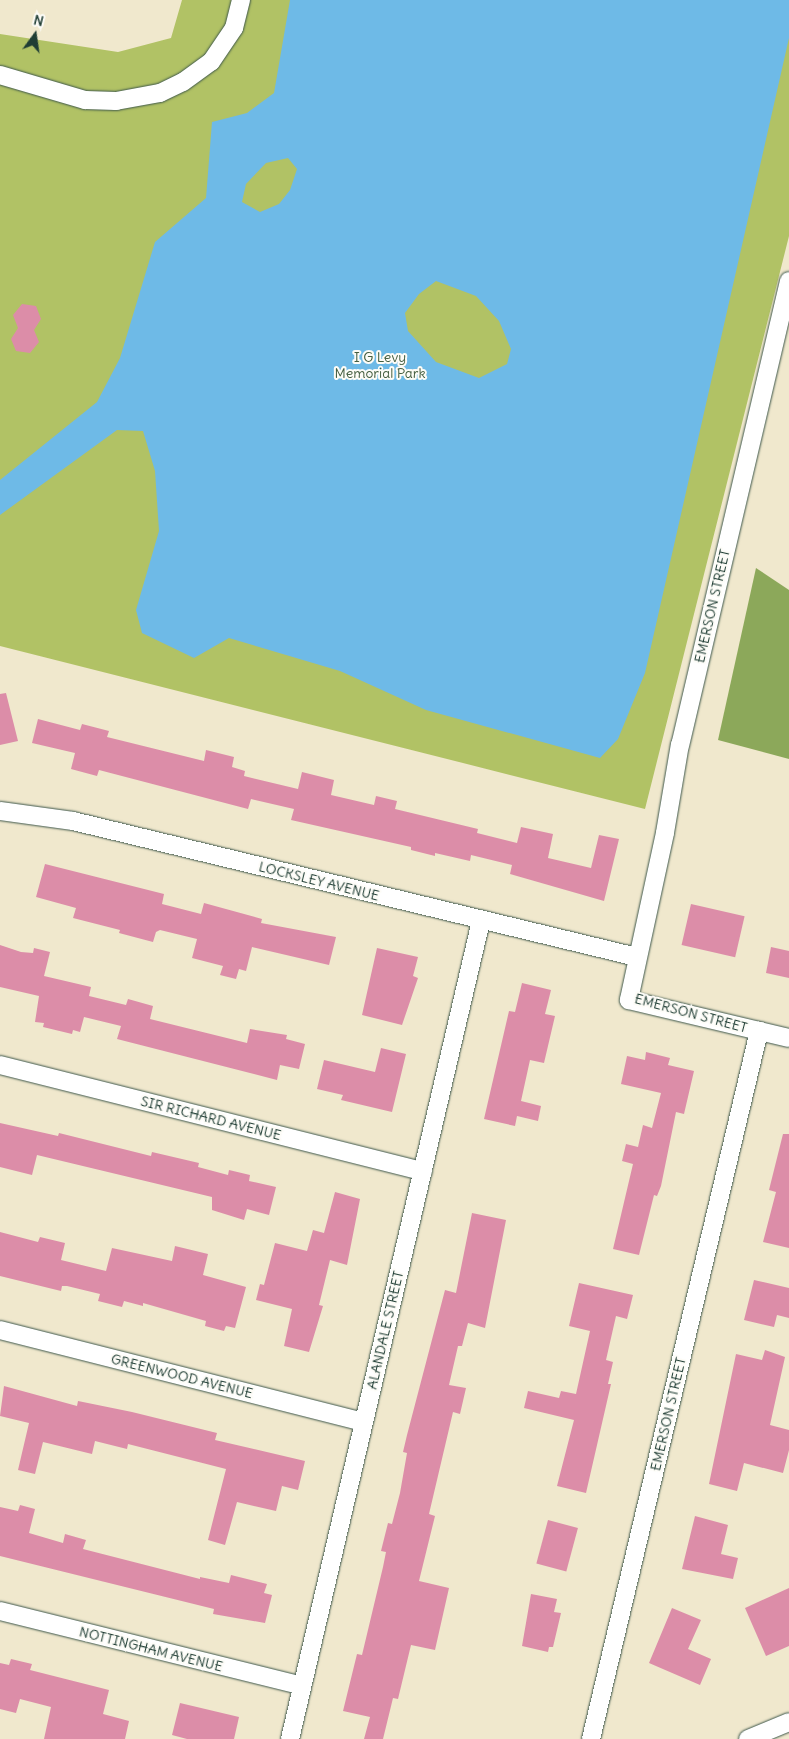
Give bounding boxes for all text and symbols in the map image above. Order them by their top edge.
north arrow [10,10,60,60]
text: N [32,11,46,30]
park label: I G Levy Memorial Park [334,349,426,382]
street label: EMERSON STREET [691,548,733,664]
street label: LOCKSLEY AVENUE [257,858,381,904]
street label: EMERSON STREET [633,990,749,1036]
street label: SIR RICHARD AVENUE [139,1092,283,1144]
street label: ALANDALE STREET [363,1269,407,1391]
street label: GREENWOOD AVENUE [109,1350,255,1402]
street label: EMERSON STREET [647,1356,689,1472]
street label: NOTTINGHAM AVENUE [77,1623,225,1675]

